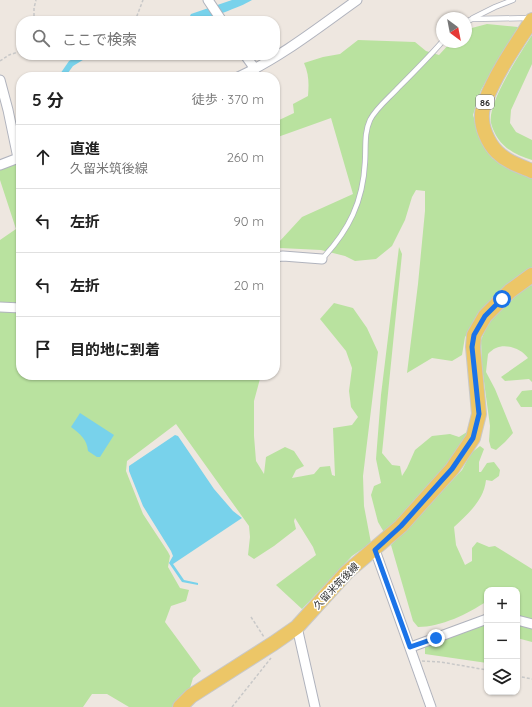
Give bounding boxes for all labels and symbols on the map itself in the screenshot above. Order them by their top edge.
north arrow [436,12,472,48]
road number: 86 [476,95,494,109]
route start [493,290,511,308]
street label: 久留米筑後線 [310,560,362,612]
route end [427,629,445,647]

